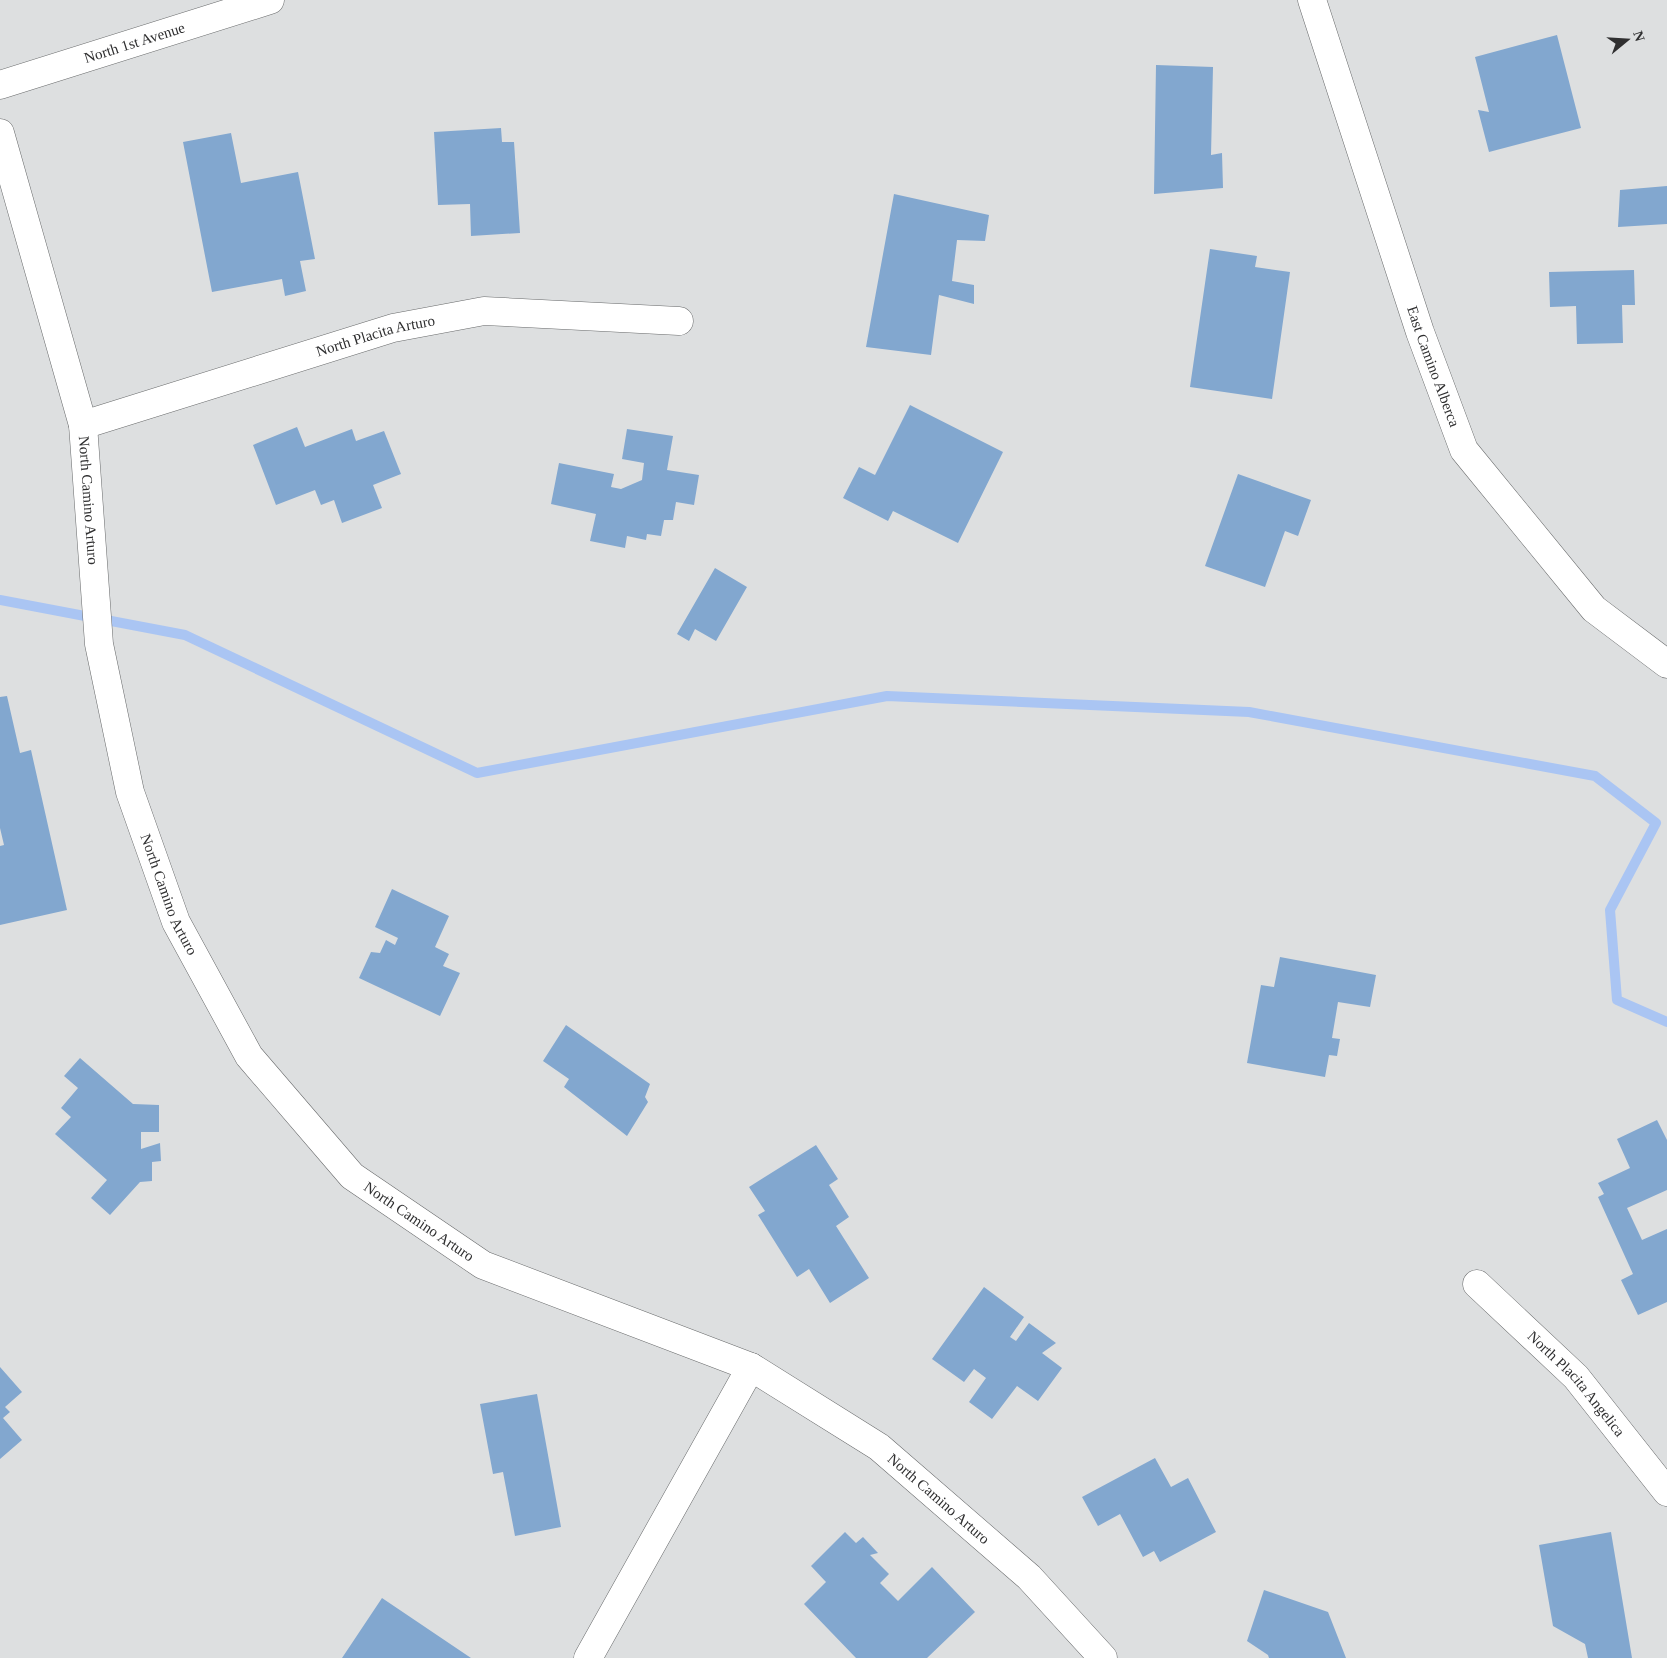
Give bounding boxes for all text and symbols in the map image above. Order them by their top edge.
north arrow [1602,15,1652,65]
street label: North 1st Avenue [82,19,187,66]
text: N [1630,29,1648,43]
street label: East Camino Alberca [1404,304,1463,429]
street label: North Placita Arturo [314,312,436,360]
street label: North Camino Arturo [76,435,101,565]
street label: North Camino Arturo [137,832,200,958]
street label: North Camino Arturo [361,1179,477,1264]
street label: North Placita Angelica [1524,1328,1628,1440]
street label: North Camino Arturo [885,1450,993,1547]

